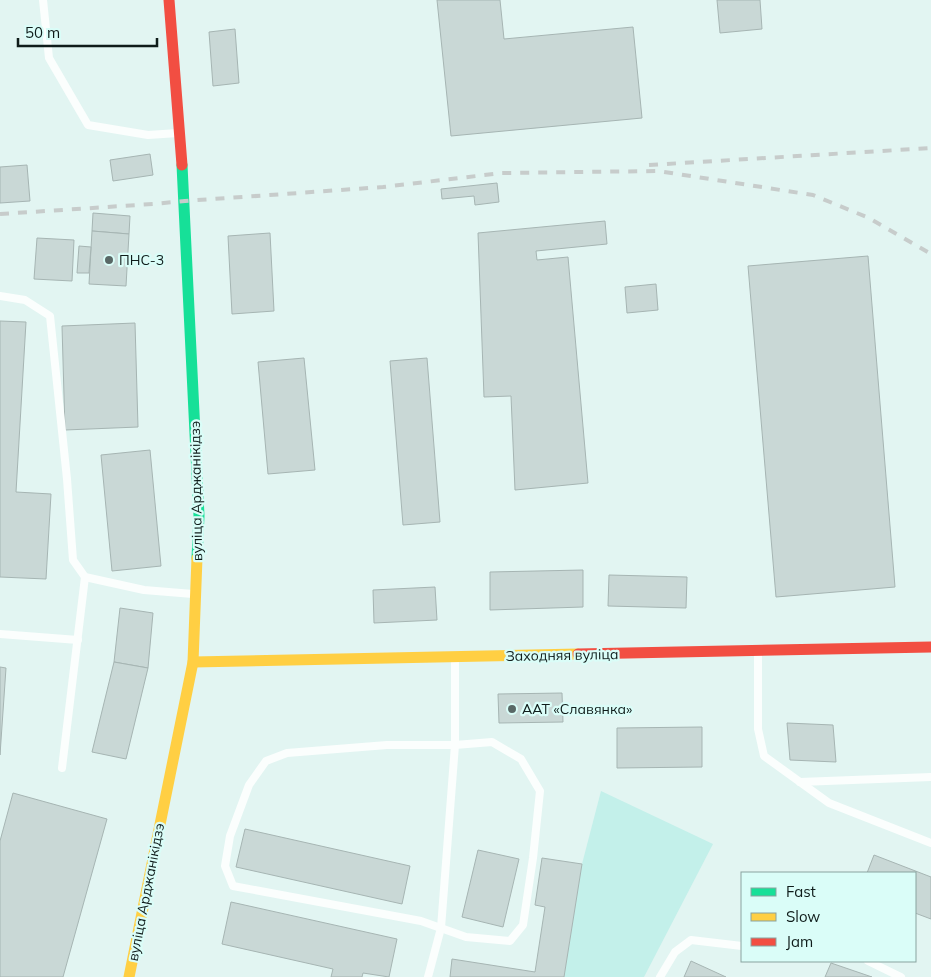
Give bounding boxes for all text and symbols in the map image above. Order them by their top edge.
scale bar [18,15,156,47]
text: 50 m [25,23,60,42]
place label: ПНС-3 [119,251,164,269]
marker: ПНС-3 [103,254,115,266]
street label: вуліца Арджанікідзэ [186,421,206,561]
street label: Заходняя вуліца [505,645,619,665]
place label: ААТ «Славянка» [522,700,632,718]
marker: ААТ «Славянка» [506,703,518,715]
street label: вуліца Арджанікідзэ [124,821,168,963]
legend [741,872,916,962]
text: Fast [786,882,816,901]
text: Slow [786,907,820,926]
text: Jam [786,932,813,951]

